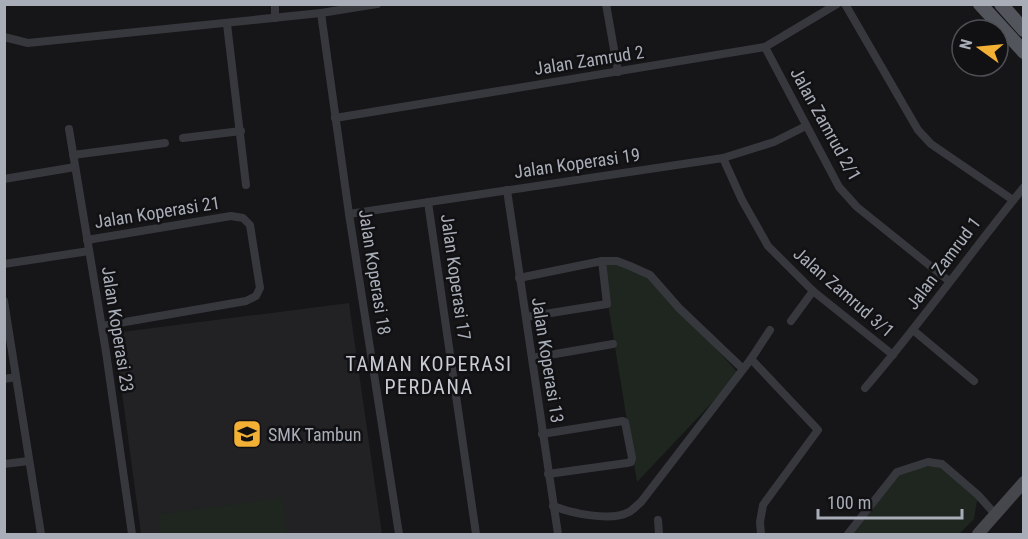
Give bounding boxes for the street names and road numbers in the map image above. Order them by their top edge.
street label: Jalan Zamrud 2 [533,41,645,79]
street label: Jalan Zamrud 2/1 [786,64,866,184]
street label: Jalan Koperasi 19 [513,144,641,182]
street label: Jalan Koperasi 21 [93,192,221,232]
street label: Jalan Koperasi 18 [355,208,395,336]
street label: Jalan Zamrud 1 [901,212,985,314]
street label: Jalan Koperasi 17 [437,213,475,341]
street label: Jalan Zamrud 3/1 [789,243,899,341]
street label: Jalan Koperasi 23 [98,265,138,393]
street label: Jalan Koperasi 13 [528,296,568,424]

